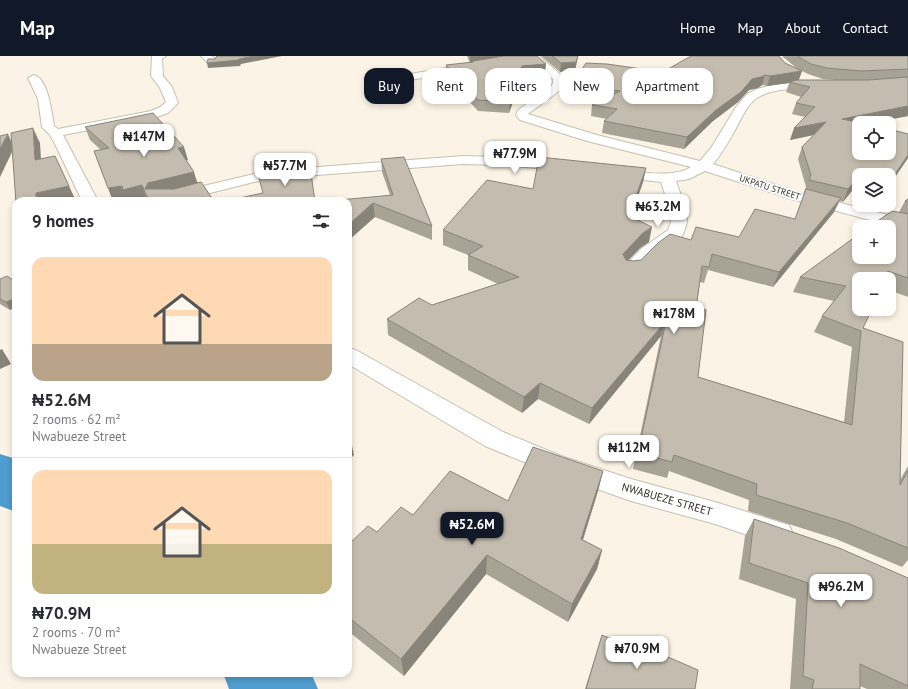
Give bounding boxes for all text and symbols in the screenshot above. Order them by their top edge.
text: Map [20,16,55,40]
text: Home [680,19,715,37]
text: Map [737,19,763,37]
text: About [785,19,821,37]
text: Contact [843,19,888,37]
chip: Buy [364,68,414,104]
chip: Rent [422,68,477,104]
chip: Filters [485,68,551,104]
chip: New [559,68,614,104]
chip: Apartment [622,68,713,104]
map controls [852,116,896,316]
button: locate [852,116,896,160]
pin: ₦147M [116,124,172,158]
text: ₦147M [123,128,165,145]
pin: ₦77.9M [482,141,548,175]
text: ₦77.9M [493,145,537,162]
pin: ₦57.7M [252,153,318,187]
text: ₦57.7M [263,157,307,174]
button: layers [852,168,896,212]
street label: UKPATU STREET [738,172,802,202]
pin: ₦63.2M [625,194,691,228]
text: ₦63.2M [635,198,681,215]
text: 9 homes [32,210,94,232]
icon: filters [310,210,332,232]
button: + [852,220,896,264]
button: − [852,272,896,316]
icon: home [146,283,218,355]
pin: ₦178M [646,301,702,335]
text: ₦178M [653,305,695,322]
text: ₦52.6M [32,389,91,411]
text: 2 rooms · 62 m² [32,411,121,428]
text: Nwabueze Street [32,428,126,445]
pin: ₦112M [601,435,657,469]
text: ₦112M [608,439,650,456]
street label: NWABUEZE STREET [620,479,714,519]
icon: home [146,496,218,568]
pin: ₦52.6M [439,512,505,546]
text: ₦52.6M [449,516,495,533]
pin: ₦96.2M [808,574,874,608]
text: ₦96.2M [818,578,864,595]
text: ₦70.9M [32,602,91,624]
text: 2 rooms · 70 m² [32,624,121,641]
pin: ₦70.9M [604,636,670,670]
text: ₦70.9M [614,640,660,657]
text: Nwabueze Street [32,641,126,658]

